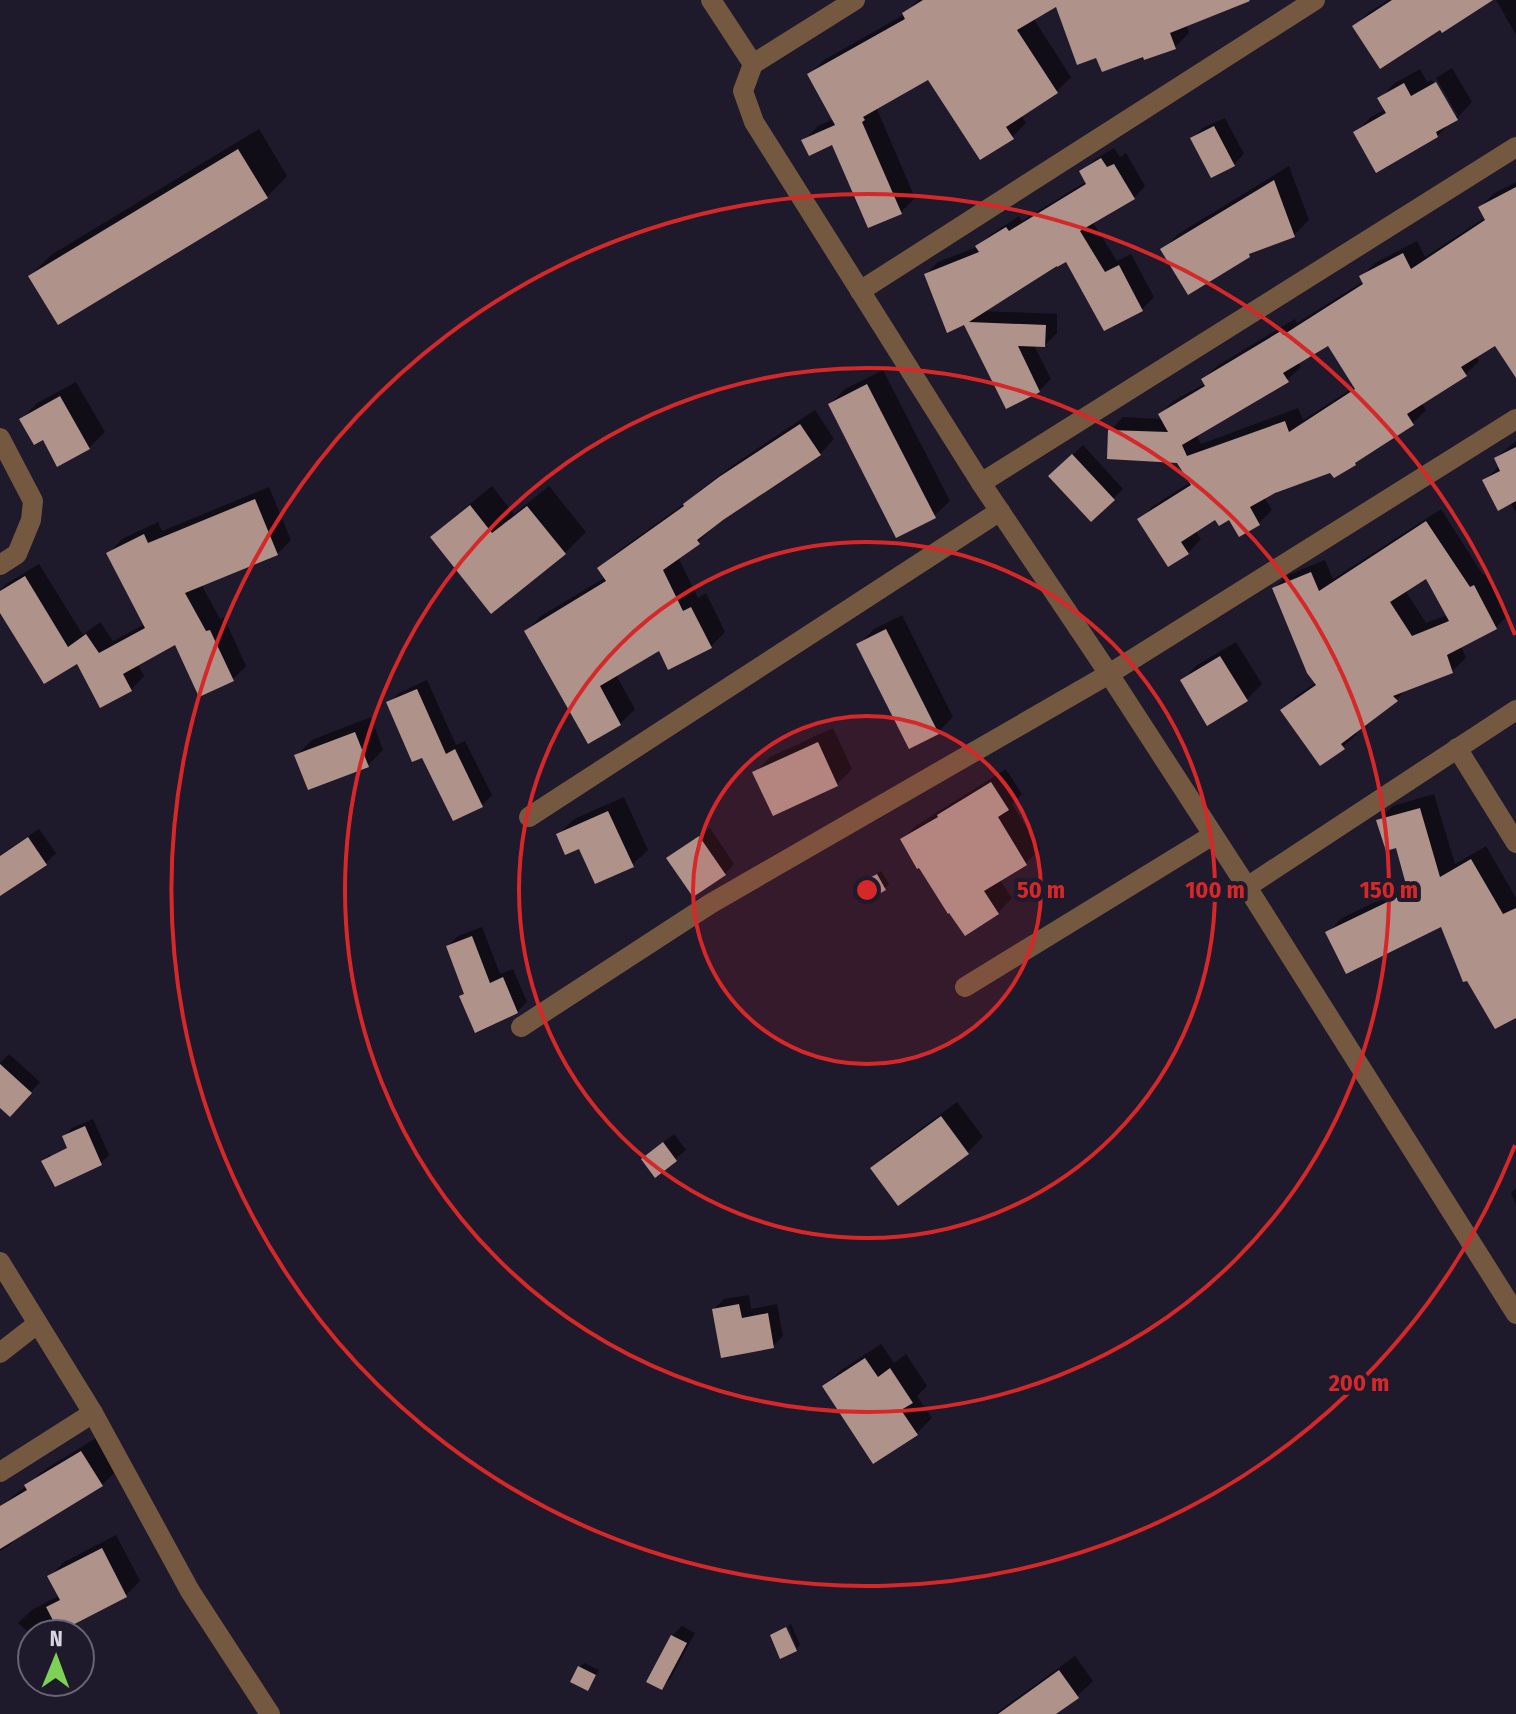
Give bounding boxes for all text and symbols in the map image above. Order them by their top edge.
centre of rings [853,876,881,904]
text: 50 m [1017,876,1065,904]
text: 100 m [1185,876,1245,904]
text: 150 m [1360,876,1418,904]
text: 200 m [1328,1369,1389,1397]
north arrow [16,1618,96,1698]
text: N [50,1625,63,1652]

